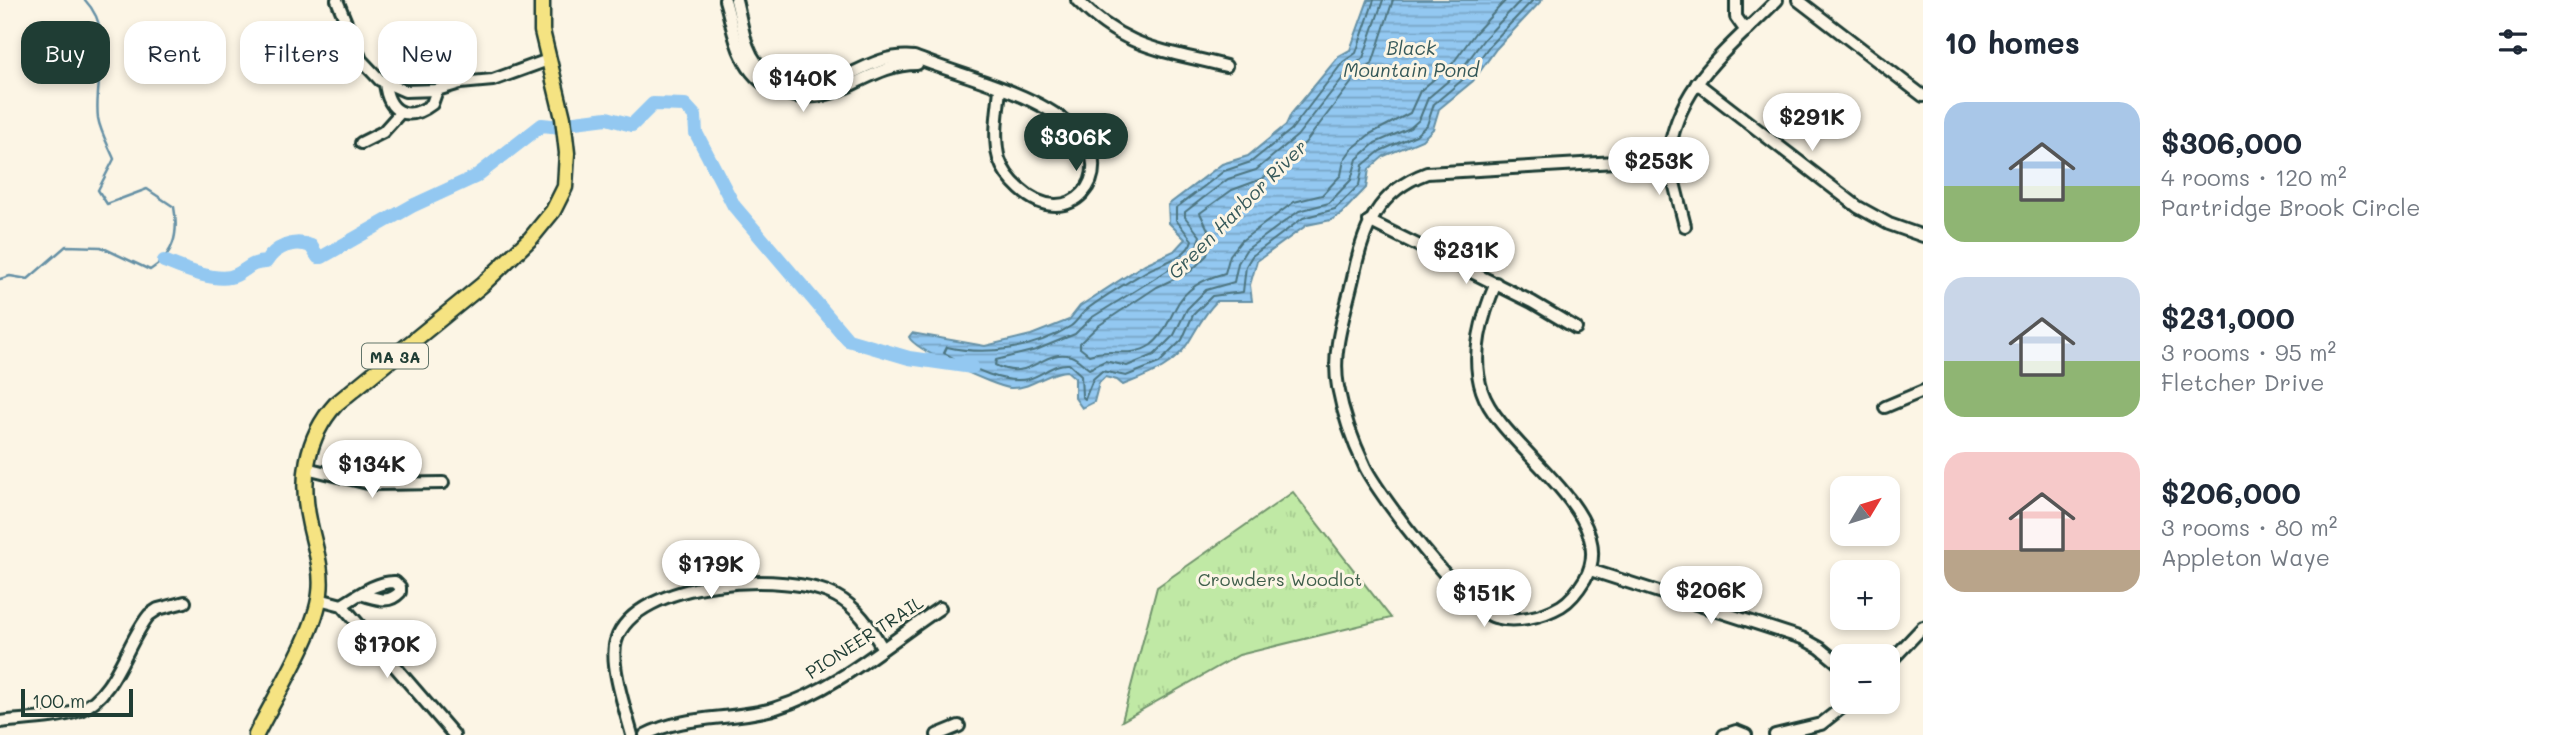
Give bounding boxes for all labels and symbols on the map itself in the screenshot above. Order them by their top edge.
water label: Black Mountain Pond [1343,35,1480,82]
pin: $140K [754,54,852,114]
pin: $291K [1763,94,1861,153]
pin: $306K [1027,114,1125,173]
water label: Green Harbor River [1162,134,1312,284]
pin: $253K [1610,138,1708,197]
pin: $231K [1417,226,1515,286]
road number: MA 3A [362,344,428,368]
pin: $134K [323,440,421,500]
north arrow [1830,476,1900,546]
pin: $179K [662,540,760,600]
pin: $206K [1662,566,1760,626]
park label: Crowders Woodlot [1198,567,1362,591]
pin: $151K [1435,570,1533,629]
street label: PIONEER TRAIL [801,590,928,684]
pin: $170K [338,620,436,680]
scale bar [21,686,133,718]

